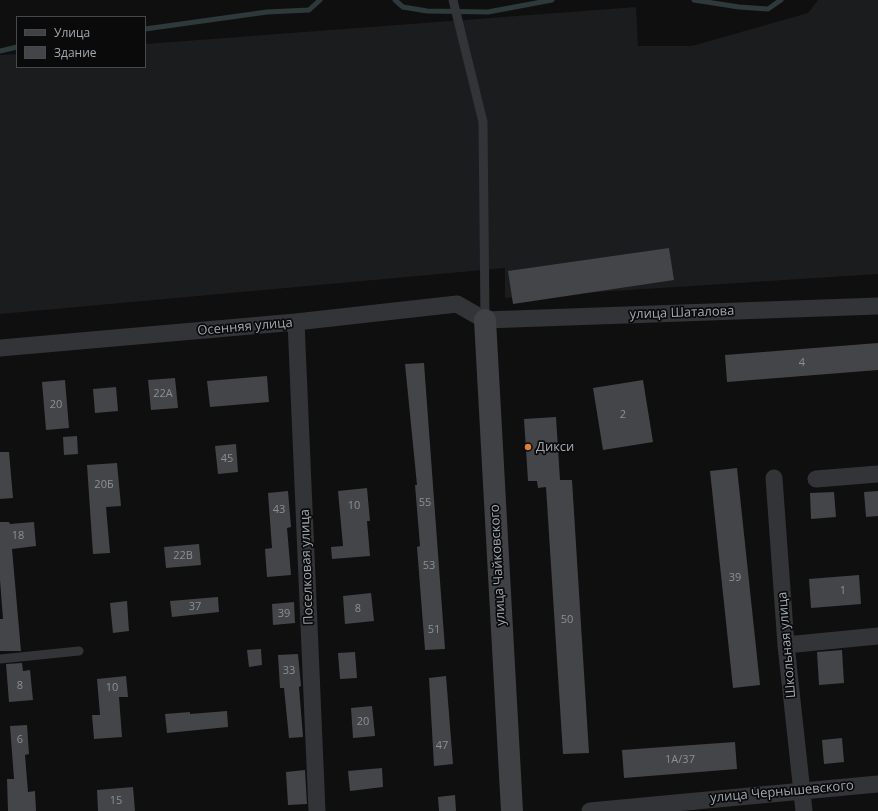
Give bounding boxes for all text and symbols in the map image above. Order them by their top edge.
legend [16,16,146,68]
text: Улица [54,24,90,41]
text: Здание [54,44,97,61]
street label: улица Шаталова [629,303,735,323]
street label: Осенняя улица [197,315,293,339]
house number: 4 [799,356,805,370]
house number: 22А [153,387,173,401]
house number: 20 [50,398,62,412]
house number: 2 [620,408,626,422]
place label: Дикси [536,439,574,455]
marker: Дикси [523,442,533,452]
house number: 45 [221,452,233,466]
house number: 20Б [94,478,114,492]
house number: 55 [419,496,431,510]
house number: 10 [348,499,360,513]
house number: 43 [273,503,285,517]
street label: улица Чайковского [487,504,509,626]
street label: Поселковая улица [297,509,317,625]
house number: 18 [12,529,24,543]
house number: 22В [173,549,193,563]
house number: 53 [423,559,435,573]
house number: 39 [729,571,741,585]
house number: 1 [840,584,846,598]
street label: Школьная улица [775,591,799,699]
house number: 37 [189,600,201,614]
house number: 8 [355,602,361,616]
house number: 39 [278,607,290,621]
house number: 50 [561,613,573,627]
house number: 51 [428,623,440,637]
house number: 33 [283,664,295,678]
house number: 8 [17,679,23,693]
house number: 10 [106,681,118,695]
house number: 20 [357,715,369,729]
house number: 6 [17,733,23,747]
house number: 47 [436,739,448,753]
house number: 1А/37 [665,753,695,767]
street label: улица Чернышевского [710,778,854,806]
house number: 15 [110,794,122,808]

